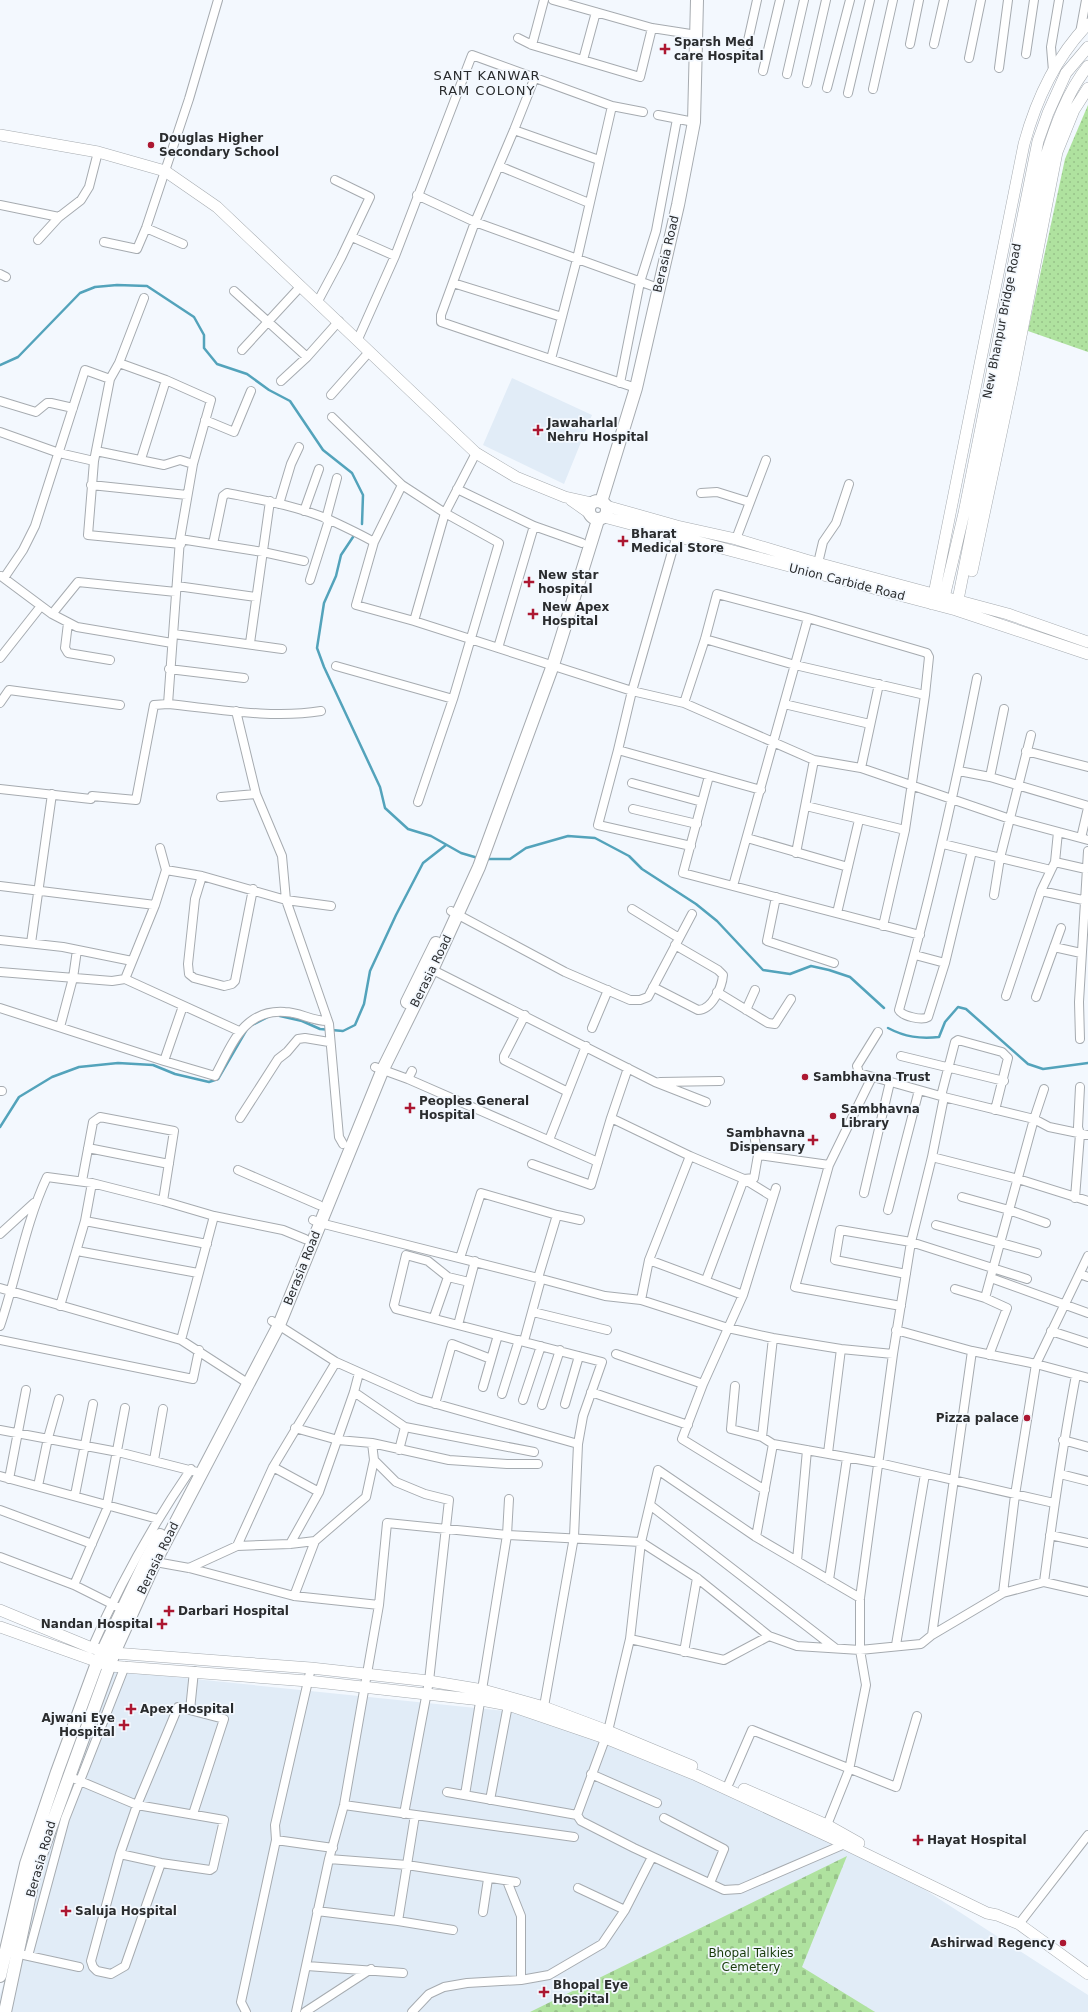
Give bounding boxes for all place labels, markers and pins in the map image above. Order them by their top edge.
place label: Sparsh Med care Hospital [674,35,764,63]
marker: Sparsh Med care Hospital [659,43,671,55]
place label: Douglas Higher Secondary School [159,131,279,159]
marker: Douglas Higher Secondary School [146,140,156,150]
place label: Jawaharlal Nehru Hospital [546,416,648,444]
marker: Jawaharlal Nehru Hospital [532,424,544,436]
place label: Bharat Medical Store [631,527,724,555]
marker: Bharat Medical Store [618,536,628,546]
place label: New star hospital [538,568,598,596]
marker: New star hospital [523,576,535,588]
place label: New Apex Hospital [542,600,609,628]
marker: New Apex Hospital [527,608,539,620]
place label: Sambhavna Trust [813,1070,931,1084]
marker: Sambhavna Trust [800,1072,810,1082]
place label: Peoples General Hospital [419,1094,529,1122]
marker: Peoples General Hospital [404,1102,416,1114]
place label: Sambhavna Library [841,1102,920,1130]
marker: Sambhavna Library [828,1111,838,1121]
place label: Sambhavna Dispensary [726,1126,805,1154]
marker: Sambhavna Dispensary [808,1135,818,1145]
place label: Pizza palace [936,1411,1019,1425]
marker: Pizza palace [1022,1413,1032,1423]
place label: Darbari Hospital [178,1604,289,1618]
marker: Darbari Hospital [163,1605,175,1617]
place label: Nandan Hospital [41,1617,153,1631]
marker: Nandan Hospital [156,1618,168,1630]
place label: Apex Hospital [140,1702,234,1716]
marker: Apex Hospital [125,1703,137,1715]
place label: Ajwani Eye Hospital [41,1711,115,1739]
marker: Ajwani Eye Hospital [118,1719,130,1731]
place label: Hayat Hospital [927,1833,1027,1847]
marker: Hayat Hospital [912,1834,924,1846]
place label: Saluja Hospital [75,1904,177,1918]
marker: Saluja Hospital [60,1905,72,1917]
place label: Ashirwad Regency [930,1936,1055,1950]
marker: Ashirwad Regency [1058,1938,1068,1948]
place label: Bhopal Eye Hospital [553,1978,628,2006]
marker: Bhopal Eye Hospital [538,1986,550,1998]

